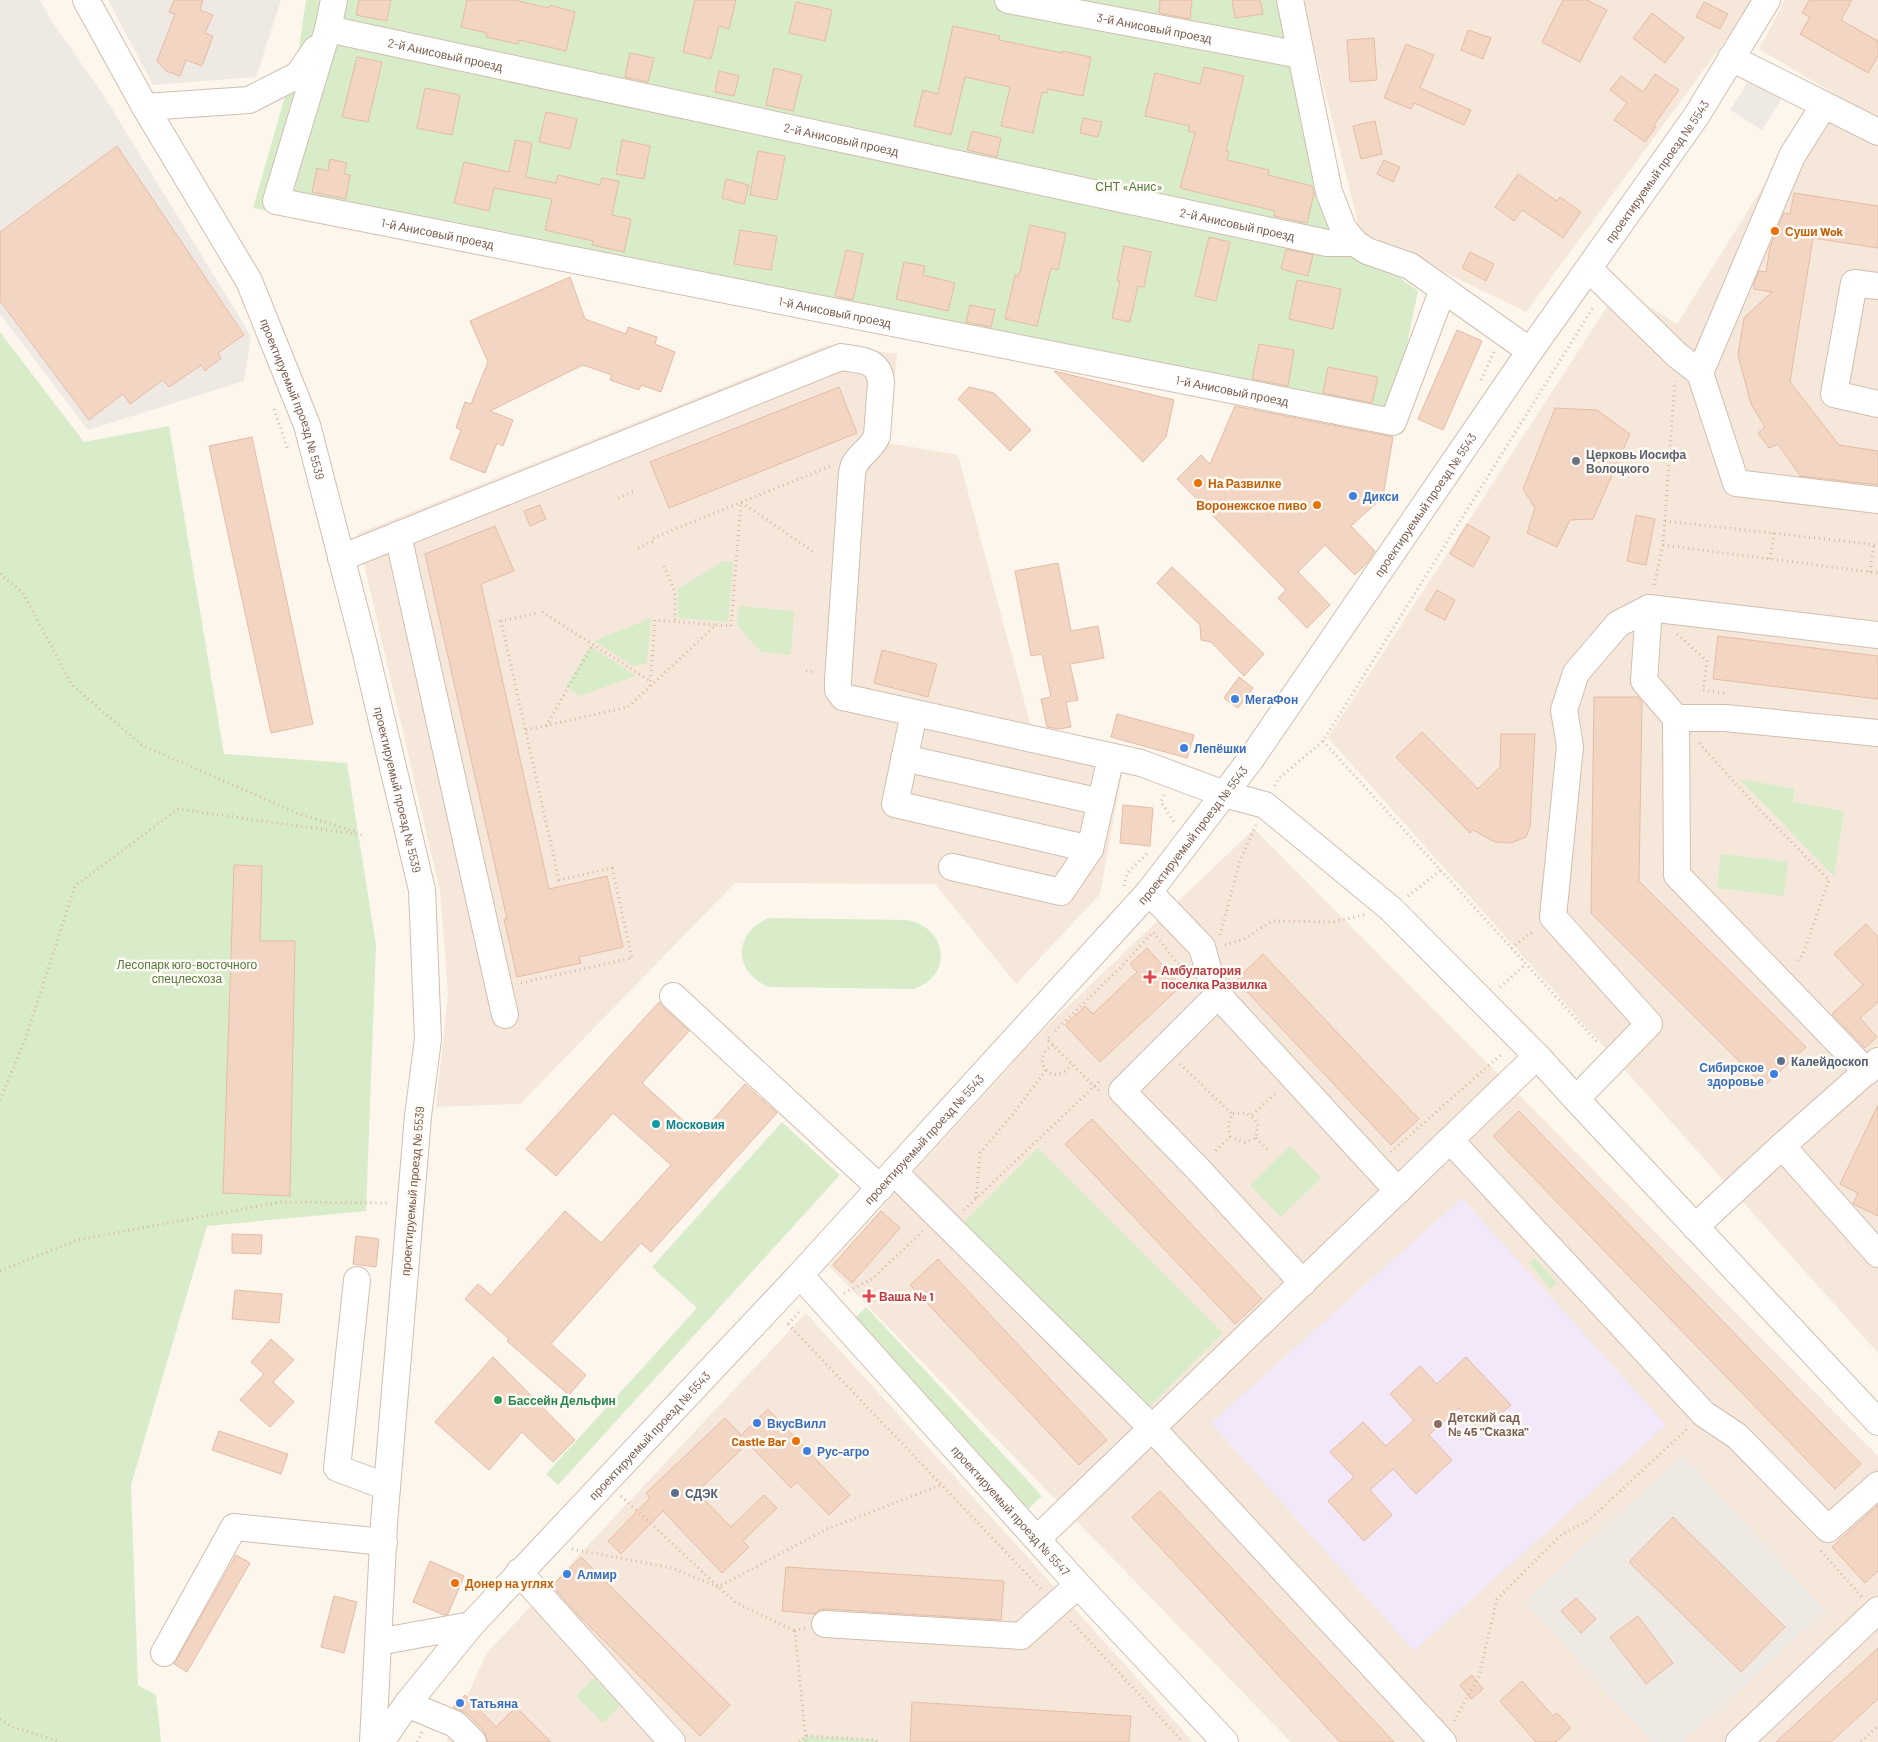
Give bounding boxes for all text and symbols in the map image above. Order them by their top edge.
street label: 3-й Анисовый проезд [1096,10,1213,46]
street label: 2-й Анисовый проезд [387,35,504,74]
street label: проектируемый проезд № 5543 [1602,98,1711,245]
street label: 2-й Анисовый проезд [783,120,900,159]
park label: СНТ «Анис» [1095,179,1163,193]
street label: 2-й Анисовый проезд [1179,205,1296,244]
street label: 1-й Анисовый проезд [380,215,495,252]
place label: Суши Wok [1785,224,1844,239]
marker: Суши Wok [1769,225,1781,237]
street label: 1-й Анисовый проезд [777,294,893,331]
street label: проектируемый проезд № 5539 [258,316,328,481]
street label: 1-й Анисовый проезд [1174,372,1290,409]
street label: проектируемый проезд № 5543 [1371,430,1479,579]
place label: Церковь Иосифа Волоцкого [1586,447,1687,476]
marker: Церковь Иосифа Волоцкого [1570,455,1582,467]
place label: На Развилке [1208,476,1282,490]
marker: На Развилке [1192,477,1204,489]
place label: Дикси [1363,489,1399,504]
marker: Дикси [1347,490,1359,502]
place label: Воронежское пиво [1196,498,1307,513]
marker: Воронежское пиво [1311,499,1323,511]
place label: МегаФон [1245,692,1298,706]
marker: МегаФон [1229,693,1241,705]
street label: проектируемый проезд № 5539 [372,705,425,874]
place label: Лепёшки [1194,741,1246,755]
marker: Лепёшки [1178,742,1190,754]
street label: проектируемый проезд № 5543 [1135,763,1250,907]
park label: Лесопарк юго-восточного спецлесхоза [117,957,258,986]
place label: Амбулатория поселка Развилка [1161,963,1267,991]
marker: Амбулатория поселка Развилка [1143,970,1157,984]
place label: Калейдоскоп [1791,1054,1869,1069]
marker: Калейдоскоп [1775,1055,1787,1067]
place label: Сибирское здоровье [1699,1060,1764,1089]
marker: Сибирское здоровье [1768,1068,1780,1080]
street label: проектируемый проезд № 5543 [861,1071,987,1207]
street label: проектируемый проезд № 5539 [398,1106,427,1276]
place label: Московия [666,1117,725,1131]
marker: Московия [650,1118,662,1130]
place label: Ваша № 1 [879,1289,933,1303]
marker: Ваша № 1 [863,1290,875,1302]
street label: проектируемый проезд № 5543 [586,1368,713,1502]
place label: Бассейн Дельфин [508,1393,616,1408]
marker: Бассейн Дельфин [492,1394,504,1406]
place label: Детский сад № 45 "Сказка" [1448,1410,1529,1438]
place label: ВкусВилл [767,1416,826,1431]
marker: ВкусВилл [751,1417,763,1429]
marker: Детский сад № 45 "Сказка" [1432,1418,1444,1430]
place label: Castle Bar [732,1434,786,1448]
marker: Castle Bar [790,1435,802,1447]
street label: проектируемый проезд № 5547 [949,1442,1073,1578]
place label: Рус-агро [817,1444,869,1459]
marker: Рус-агро [801,1445,813,1457]
place label: СДЭК [685,1486,719,1501]
marker: СДЭК [669,1487,681,1499]
place label: Алмир [577,1567,617,1582]
marker: Алмир [561,1568,573,1580]
place label: Донер на углях [465,1576,554,1591]
marker: Донер на углях [449,1577,461,1589]
place label: Татьяна [470,1696,518,1710]
marker: Татьяна [454,1697,466,1709]

